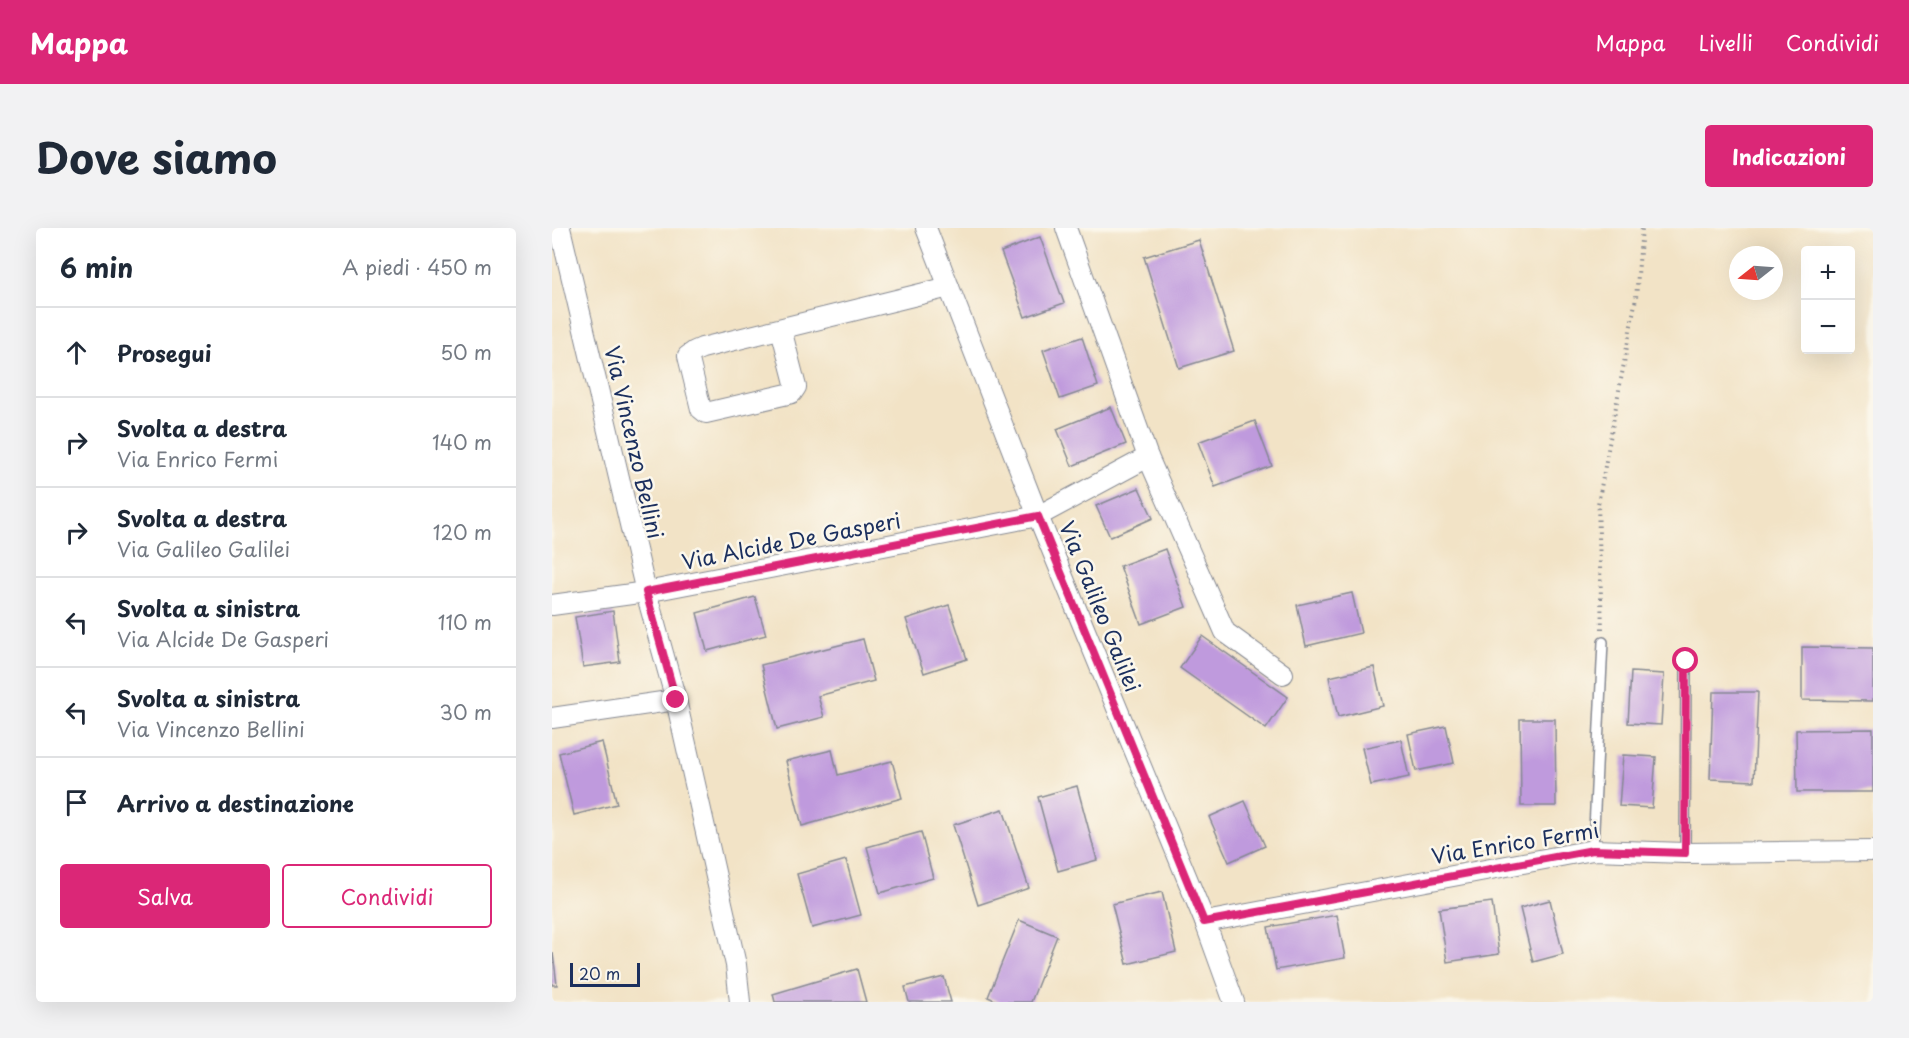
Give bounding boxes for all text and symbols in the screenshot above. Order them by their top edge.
text: Mappa [30,21,128,64]
text: Mappa [1596,26,1666,58]
text: Livelli [1699,26,1753,58]
text: Condividi [1786,26,1879,58]
text: Dove siamo [36,125,277,188]
button: Indicazioni [1705,125,1873,187]
north arrow [1729,246,1783,300]
map controls [1801,246,1855,354]
button: + [1801,246,1855,300]
text: 6 min [60,248,133,287]
text: A piedi · 450 m [342,252,492,282]
button: − [1801,300,1855,354]
icon: ahead [60,336,93,369]
text: Prosegui [117,336,211,369]
text: 50 m [440,337,492,367]
street label: Via Vincenzo Bellini [597,342,673,542]
text: Svolta a destra [117,411,287,444]
icon: right [60,426,93,459]
text: 140 m [432,427,492,457]
text: Via Enrico Fermi [117,444,278,474]
text: Svolta a destra [117,501,287,534]
street label: Via Alcide De Gasperi [679,503,903,577]
icon: right [60,516,93,549]
street label: Via Galileo Galilei [1052,516,1150,696]
text: 120 m [433,517,492,547]
text: Via Galileo Galilei [117,534,290,564]
text: Svolta a sinistra [117,591,300,624]
icon: left [60,606,93,639]
text: 110 m [438,607,492,637]
text: Via Alcide De Gasperi [117,624,329,654]
route start [1672,647,1698,673]
text: Svolta a sinistra [117,681,300,714]
route end [662,686,688,712]
icon: left [60,696,93,729]
text: 30 m [439,697,492,727]
text: Via Vincenzo Bellini [117,714,305,744]
icon: arrive [60,786,93,819]
text: Arrivo a destinazione [117,786,354,819]
street label: Via Enrico Fermi [1429,813,1601,871]
button: Salva [60,864,270,928]
button: Condividi [282,864,492,928]
scale bar [570,960,640,988]
text: 20 m [579,961,620,985]

